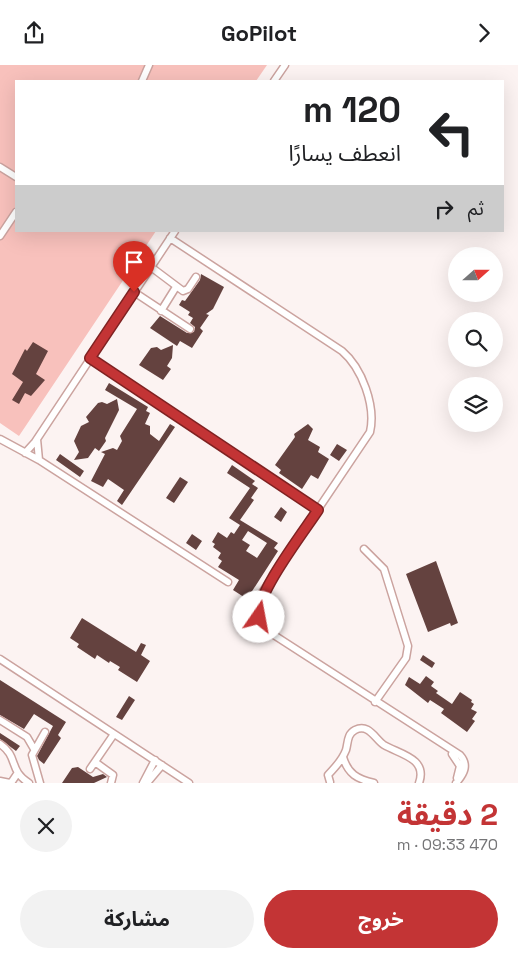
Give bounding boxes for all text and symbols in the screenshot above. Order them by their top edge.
icon: share [20,19,48,47]
text: GoPilot [221,19,297,47]
icon: forward [470,19,498,47]
text: 120 m [303,88,401,132]
icon: left [419,100,484,165]
text: انعطف يسارًا [289,139,401,167]
icon: right [430,195,458,223]
text: ثم [468,196,484,221]
pin [113,241,155,292]
north arrow [448,247,502,303]
map controls [448,247,503,432]
icon: arrive [120,248,148,276]
button: search [448,312,503,367]
button: layers [448,377,503,432]
position arrow [232,590,284,642]
text: 2 دقيقة [397,795,498,834]
button: close [20,800,72,852]
text: 470 m · 09:33 [397,834,498,855]
button: مشاركة [20,890,254,948]
button: خروج [264,890,498,948]

